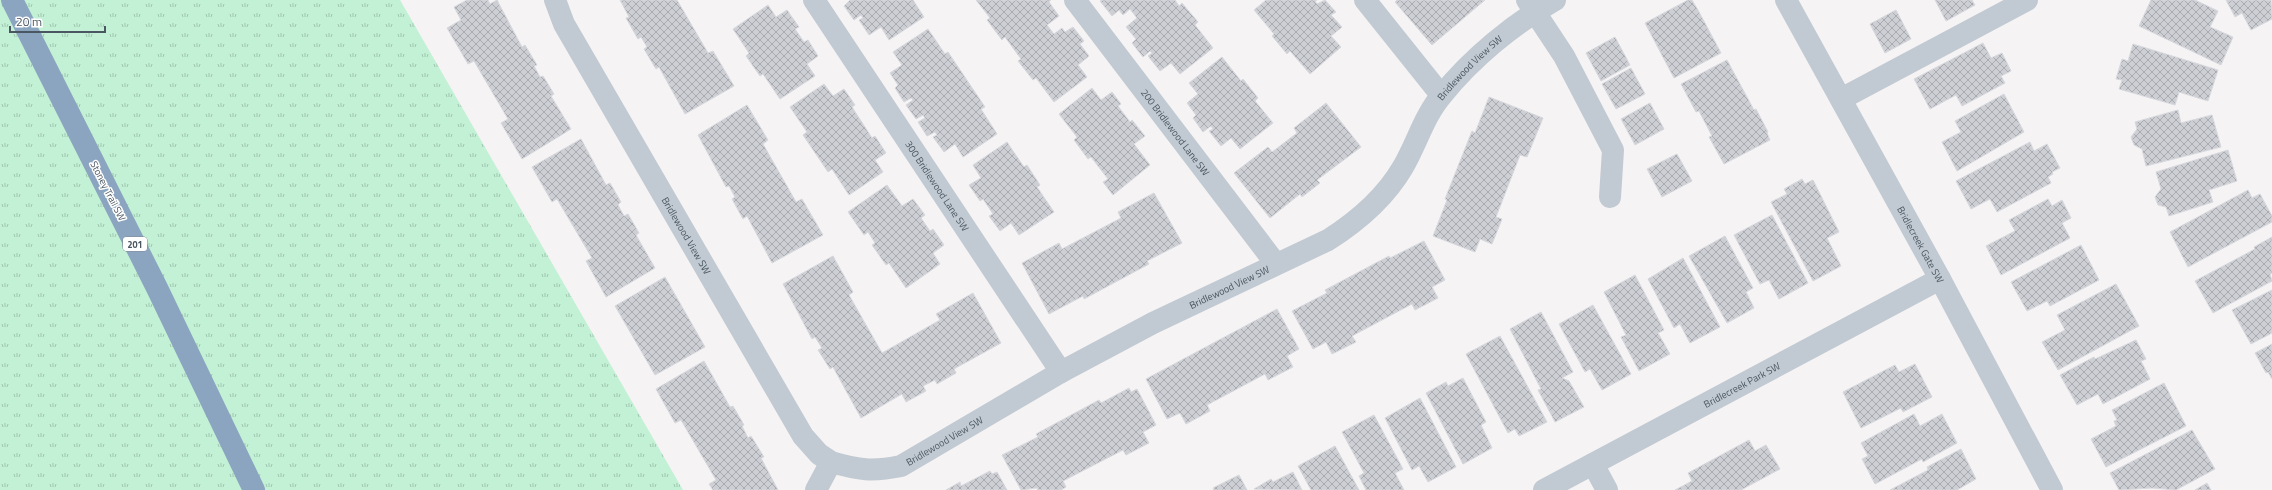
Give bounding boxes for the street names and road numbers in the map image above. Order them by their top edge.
street label: Bridlewood View SW [1433,31,1506,103]
street label: 200 Bridlewood Lane SW [1138,85,1214,179]
street label: 300 Bridlewood Lane SW [902,138,973,234]
street label: Stoney Trail SW [86,158,130,224]
street label: Bridlewood View SW [658,194,715,277]
street label: Bridlecreek Gate SW [1894,203,1948,285]
road number: 201 [123,237,147,251]
street label: Bridlewood View SW [1187,261,1272,312]
street label: Bridlecreek Park SW [1701,358,1783,411]
street label: Bridlewood View SW [903,412,986,469]

